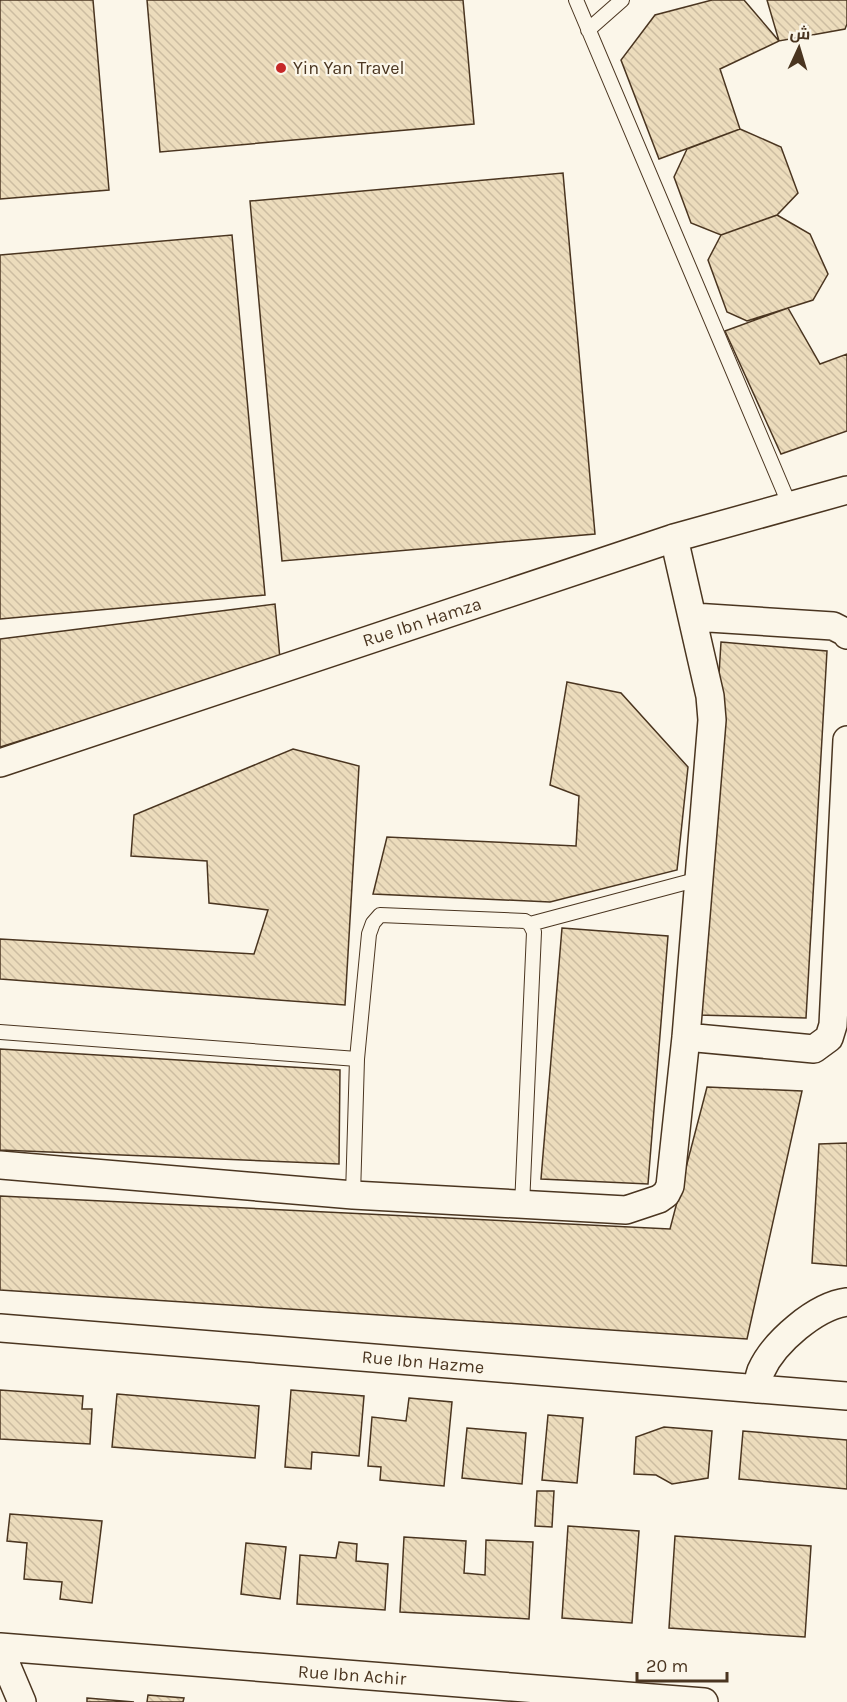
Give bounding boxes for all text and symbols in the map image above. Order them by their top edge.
north arrow [769,18,829,78]
text: ش [789,23,811,44]
place label: Yin Yan Travel [293,57,405,79]
marker: Yin Yan Travel [274,61,288,75]
street label: Rue Ibn Hamza [360,592,484,652]
street label: Rue Ibn Hazme [361,1346,485,1378]
scale bar [637,1645,727,1683]
text: 20 m [646,1655,688,1677]
street label: Rue Ibn Achir [297,1660,407,1690]

